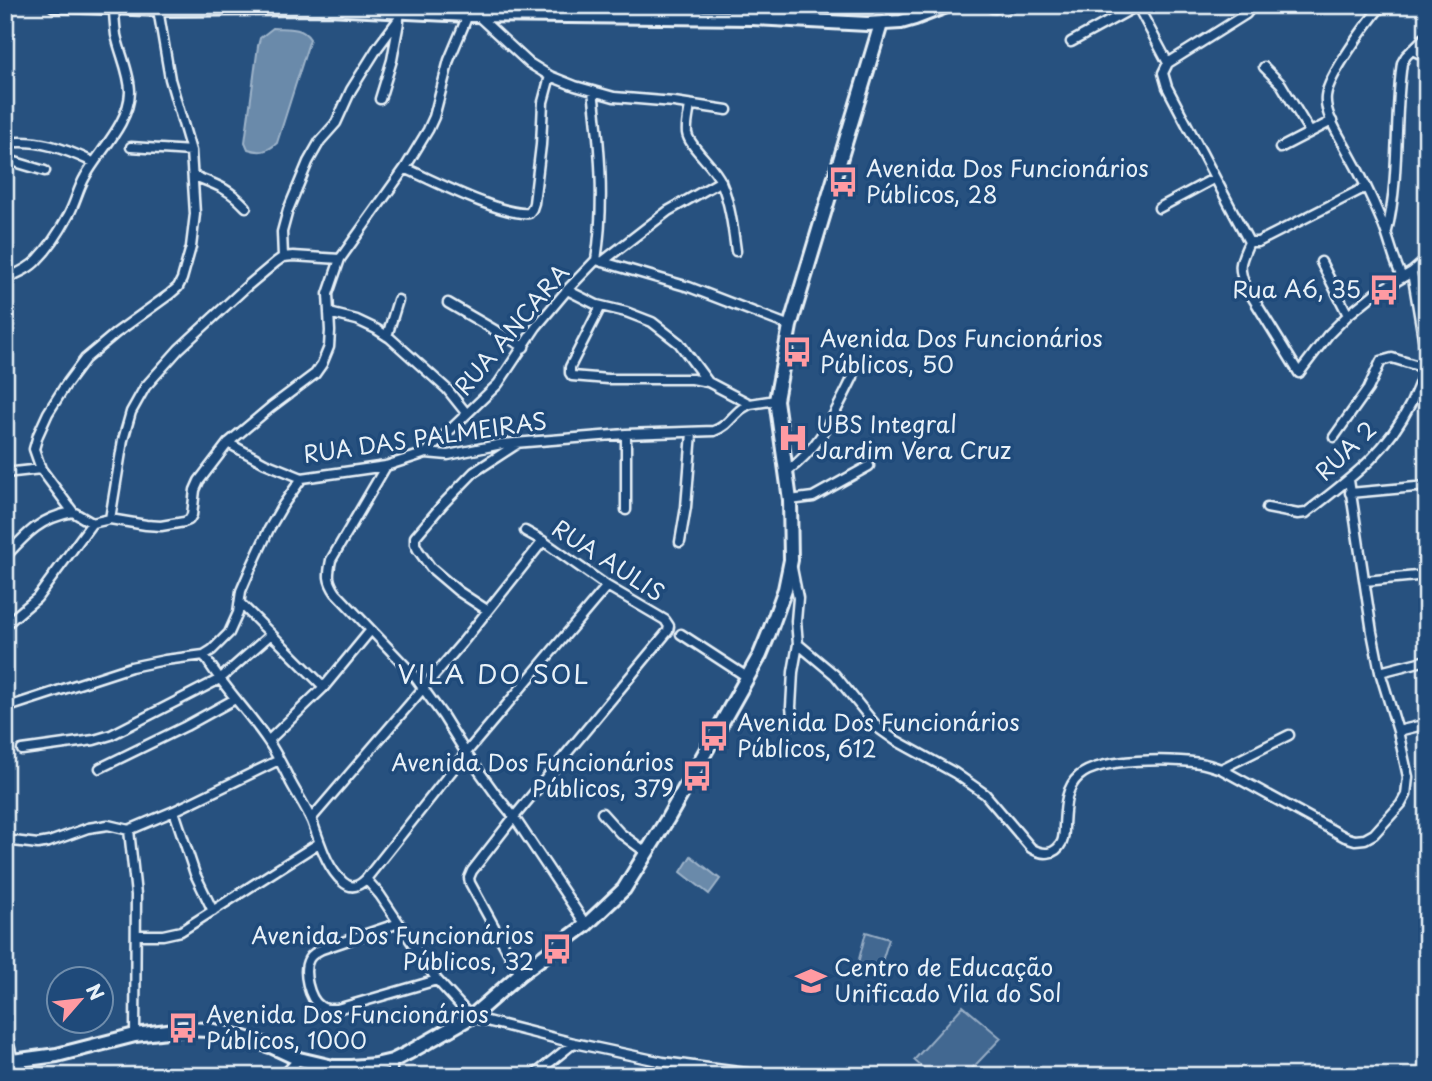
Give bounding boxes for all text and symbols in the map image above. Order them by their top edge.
place label: Avenida Dos Funcionários Públicos, 28 [866,150,1149,211]
bus stop icon: Avenida Dos Funcionários Públicos, 28 [826,165,860,199]
street label: RUA ANCARA [445,256,576,402]
place label: Rua A6, 35 [1232,271,1361,306]
bus stop icon: Rua A6, 35 [1367,273,1401,307]
place label: Avenida Dos Funcionários Públicos, 50 [820,320,1103,381]
bus stop icon: Avenida Dos Funcionários Públicos, 50 [780,335,814,369]
street label: RUA DAS PALMEIRAS [301,402,549,471]
place label: UBS Integral Jardim Vera Cruz [816,406,1011,467]
street label: RUA 2 [1306,412,1384,488]
hospital icon: UBS Integral Jardim Vera Cruz [776,421,810,455]
street label: RUA AULIS [546,510,672,609]
district label: VILA DO SOL [398,654,590,693]
place label: Avenida Dos Funcionários Públicos, 612 [737,704,1020,765]
bus stop icon: Avenida Dos Funcionários Públicos, 612 [697,719,731,753]
place label: Avenida Dos Funcionários Públicos, 379 [391,744,674,805]
bus stop icon: Avenida Dos Funcionários Públicos, 379 [680,759,714,793]
place label: Avenida Dos Funcionários Públicos, 32 [251,917,534,978]
bus stop icon: Avenida Dos Funcionários Públicos, 32 [540,932,574,966]
place label: Centro de Educação Unificado Vila do Sol [834,949,1062,1010]
school or university icon: Centro de Educação Unificado Vila do Sol [794,964,828,998]
north arrow [46,965,116,1036]
text: N [80,978,112,1005]
place label: Avenida Dos Funcionários Públicos, 1000 [206,996,489,1057]
bus stop icon: Avenida Dos Funcionários Públicos, 1000 [166,1011,200,1045]

